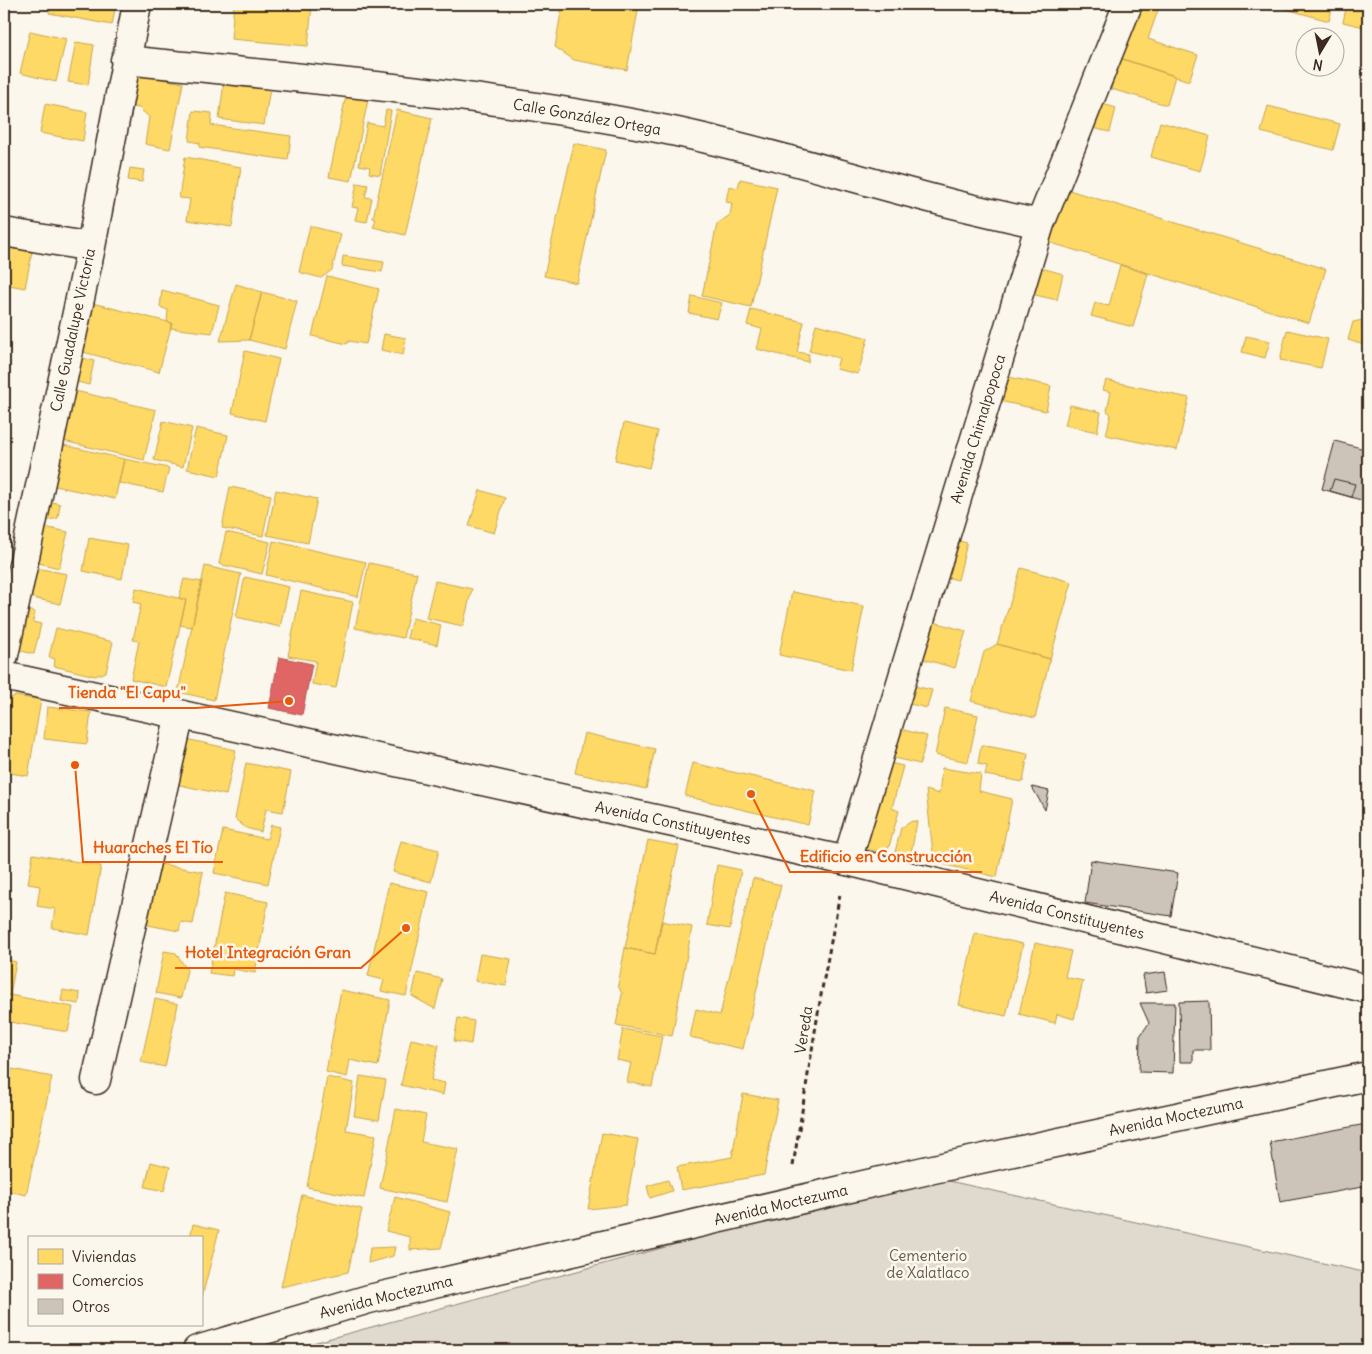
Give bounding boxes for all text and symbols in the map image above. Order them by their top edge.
north arrow [1294,28,1344,78]
text: N [1311,55,1324,75]
street label: Calle González Ortega [512,94,663,139]
street label: Calle Guadalupe Victoria [46,246,99,413]
street label: Avenida Chimalpopoca [946,352,1009,506]
callout: Tienda "El Capu" [59,677,196,708]
text: Tienda "El Capu" [68,682,186,703]
street label: Avenida Constituyentes [594,797,753,848]
callout: Huaraches El Tío [83,831,223,862]
text: Huaraches El Tío [93,837,213,857]
callout: Edificio en Construcción [790,841,982,872]
text: Edificio en Construcción [800,846,972,866]
street label: Avenida Constituyentes [988,886,1147,943]
callout: Hotel Integración Gran [175,937,361,968]
text: Hotel Integración Gran [185,942,351,963]
street label: Vereda [790,1004,817,1055]
street label: Avenida Moctezuma [1107,1093,1245,1140]
street label: Avenida Moctezuma [712,1180,850,1229]
legend [28,1236,202,1326]
park label: Cementerio de Xalatlaco [887,1246,969,1282]
text: Viviendas [72,1247,137,1266]
text: Comercios [72,1271,144,1290]
street label: Avenida Moctezuma [317,1271,455,1322]
text: Otros [72,1297,110,1316]

